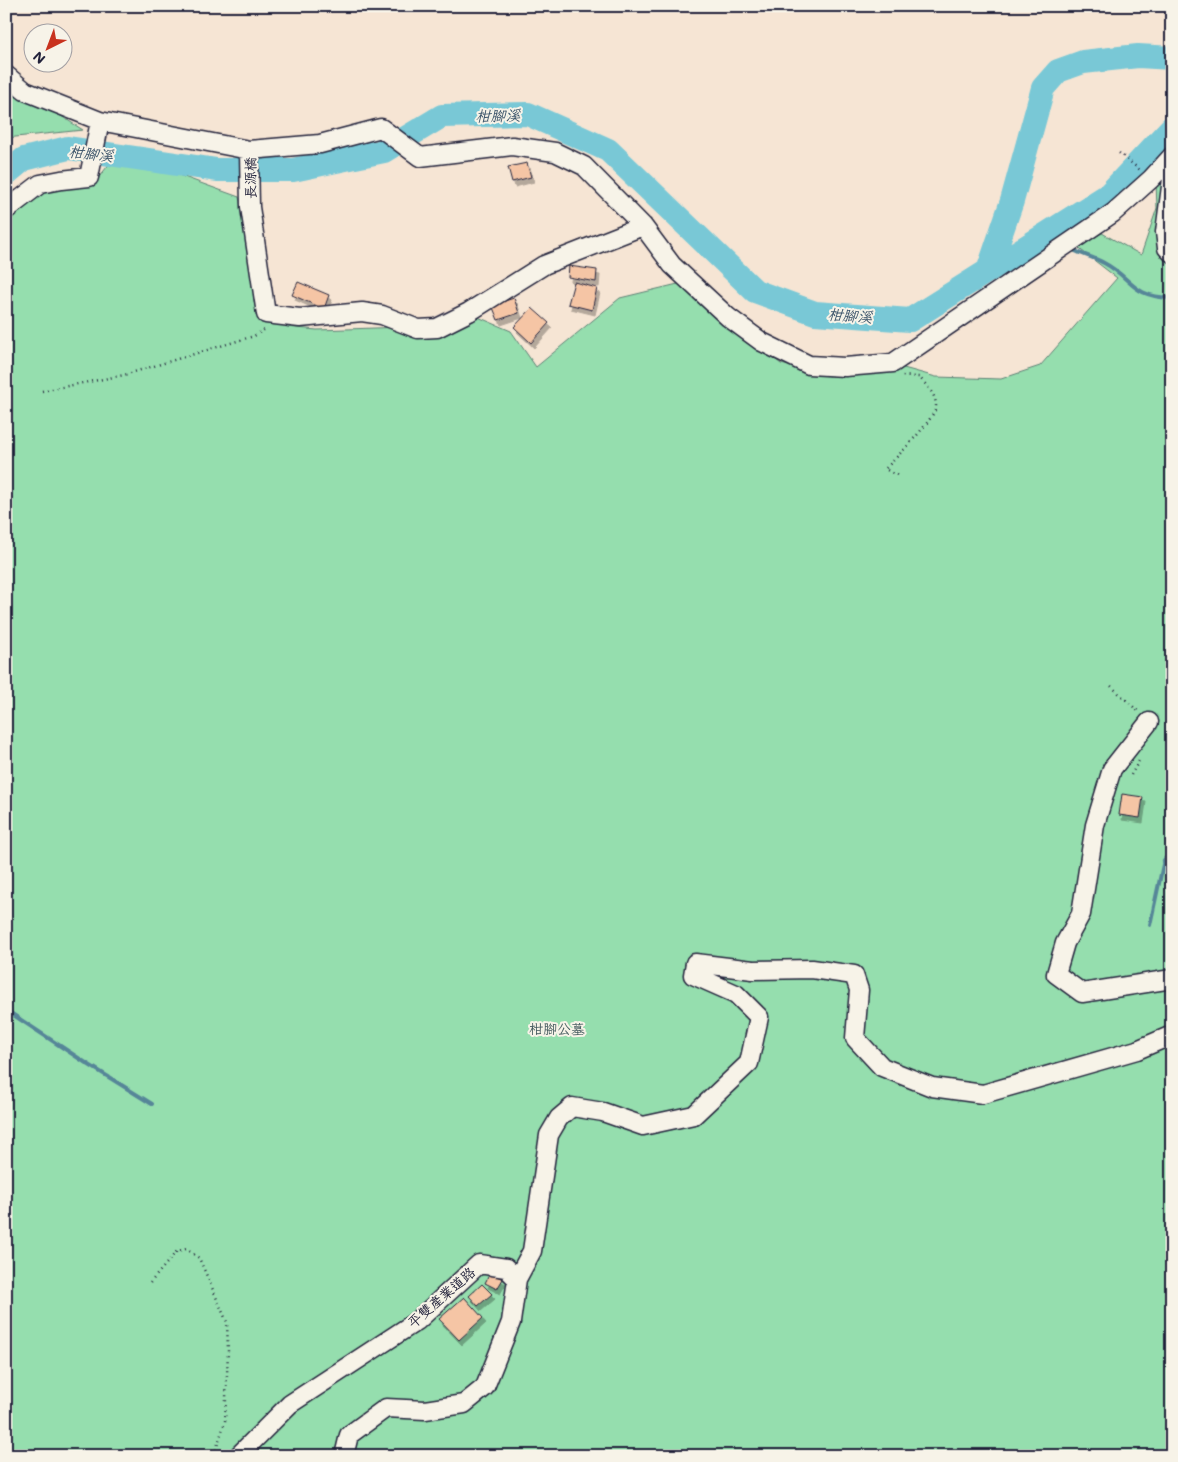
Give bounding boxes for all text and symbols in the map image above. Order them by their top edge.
north arrow [22,22,72,72]
text: N [29,47,49,69]
water label: 柑腳溪 [475,105,522,125]
water label: 柑腳溪 [68,141,115,165]
street label: 長源橋 [240,157,260,199]
water label: 柑腳溪 [827,303,874,327]
park label: 柑腳公墓 [529,1019,585,1038]
street label: 平雙產業道路 [403,1262,479,1332]

